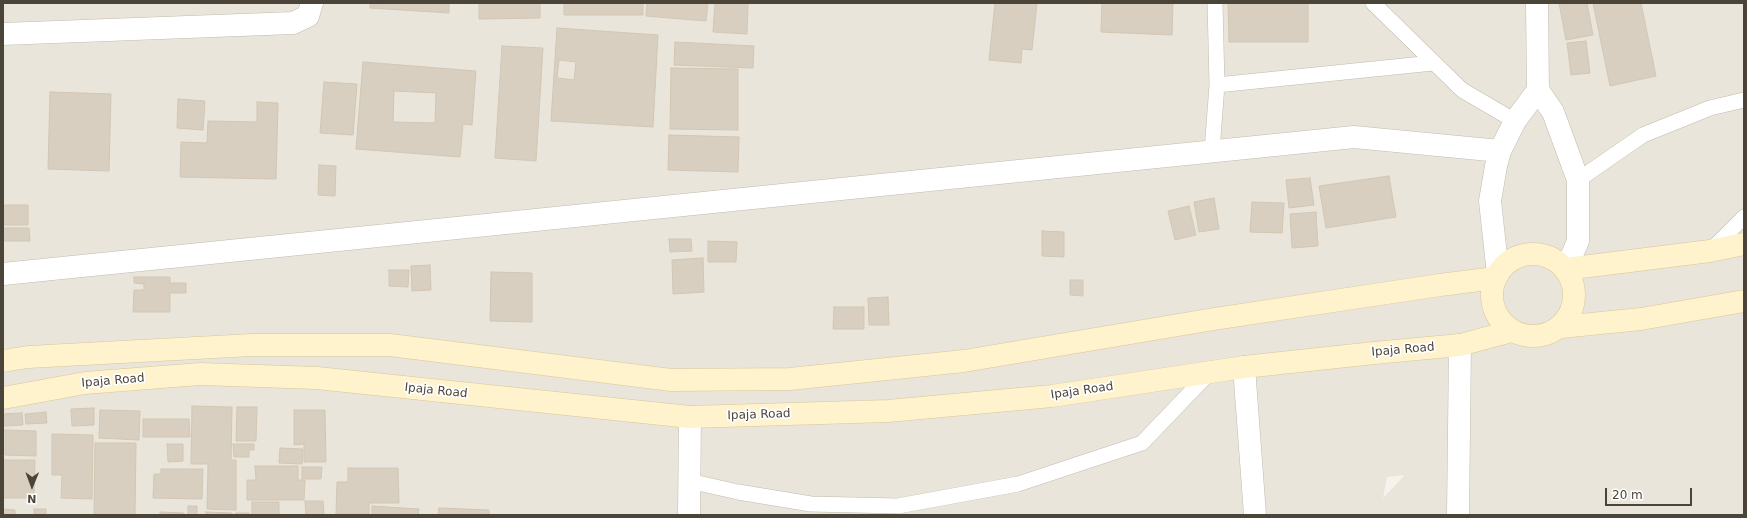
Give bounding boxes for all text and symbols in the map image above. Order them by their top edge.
street label: Ipaja Road [1371,340,1435,360]
street label: Ipaja Road [81,371,145,391]
street label: Ipaja Road [1050,379,1114,403]
street label: Ipaja Road [404,381,468,401]
street label: Ipaja Road [727,407,791,423]
north arrow [12,466,52,506]
scale bar [1607,480,1694,506]
text: 20 m [1612,488,1643,502]
text: N [27,492,37,505]

